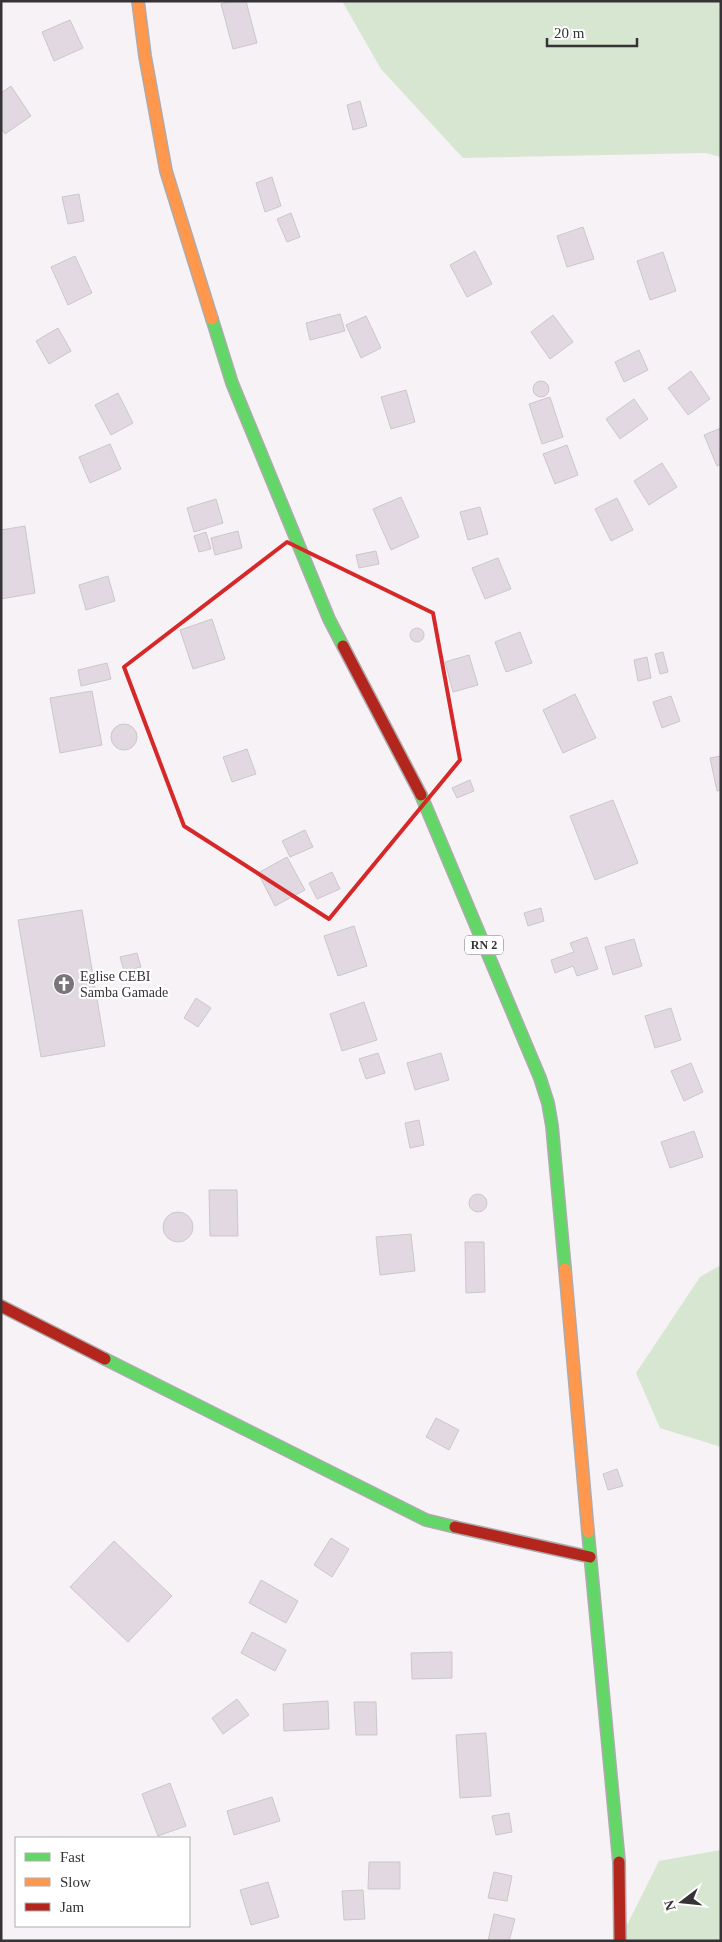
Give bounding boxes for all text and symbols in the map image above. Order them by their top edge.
scale bar [547,15,637,47]
text: 20 m [554,25,585,41]
road number: RN 2 [465,936,503,954]
place label: Eglise CEBI Samba Gamade [80,969,168,1000]
church icon: Eglise CEBI Samba Gamade [52,972,76,996]
legend [15,1837,190,1927]
text: Fast [60,1849,86,1865]
text: Slow [60,1874,91,1890]
north arrow [657,1877,707,1927]
text: Jam [60,1899,84,1915]
text: N [661,1899,679,1912]

